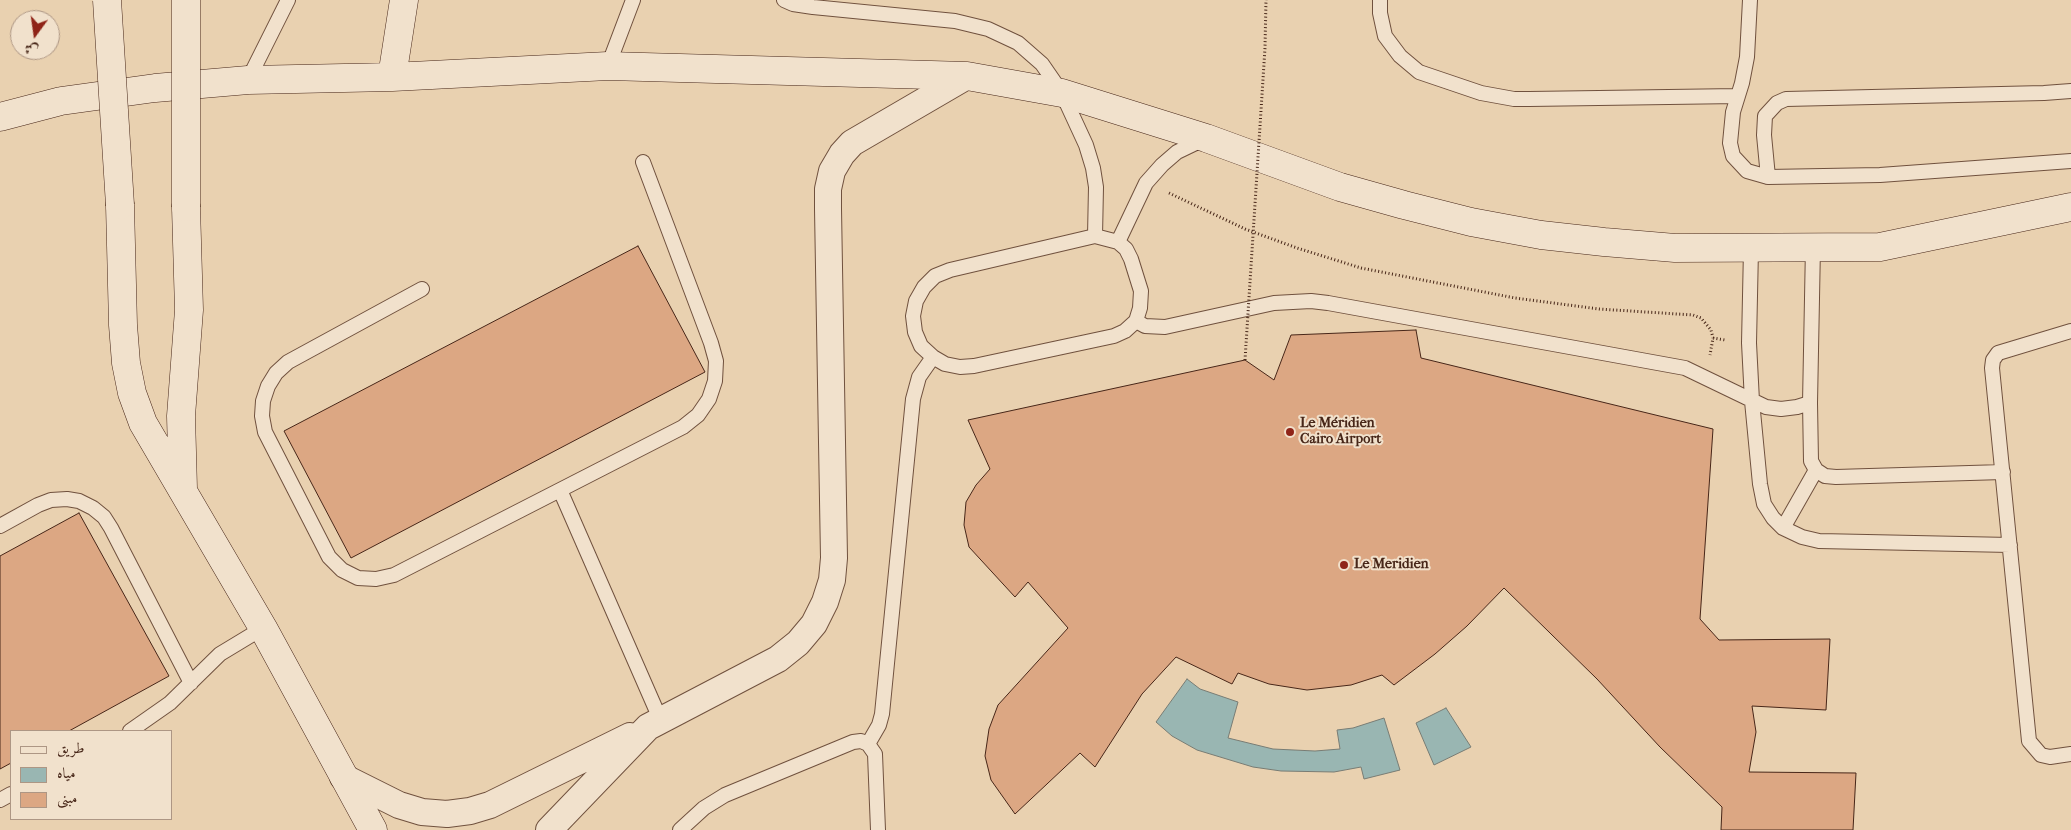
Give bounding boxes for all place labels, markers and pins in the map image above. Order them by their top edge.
place label: Le Méridien Cairo Airport [1300,416,1381,448]
marker: Le Méridien Cairo Airport [1284,426,1296,438]
place label: Le Meridien [1354,557,1429,573]
marker: Le Meridien [1338,559,1350,571]

